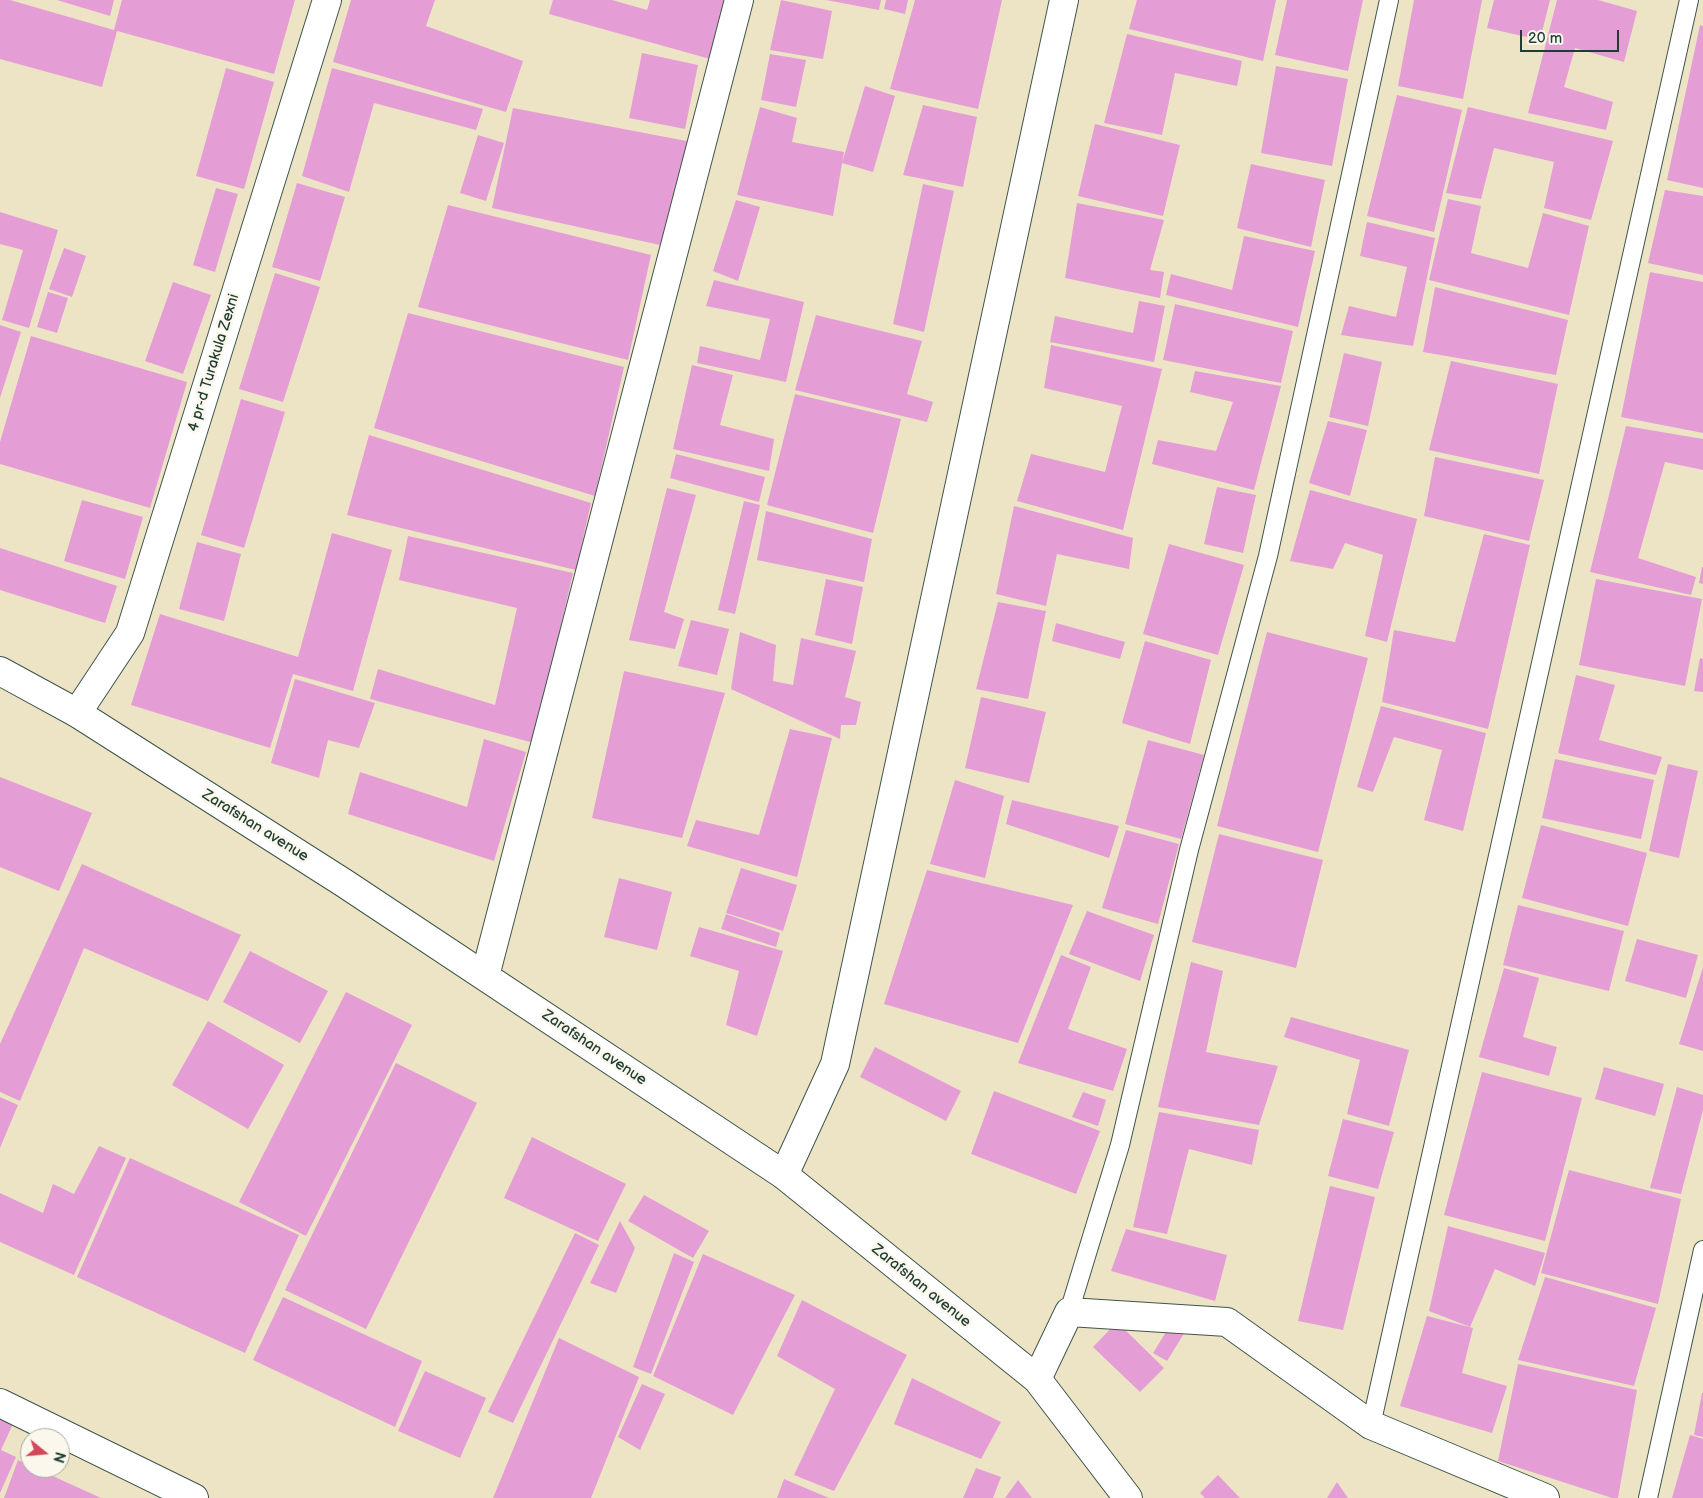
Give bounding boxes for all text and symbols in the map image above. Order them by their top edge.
scale bar [1523,20,1622,52]
text: 20 m [1528,29,1562,48]
street label: 4 pr-d Turakula Zexni [184,292,244,434]
street label: Zarafshan avenue [198,786,312,866]
street label: Zarafshan avenue [538,1006,650,1090]
street label: Zarafshan avenue [868,1241,974,1331]
north arrow [20,1428,70,1478]
text: N [49,1450,69,1465]

